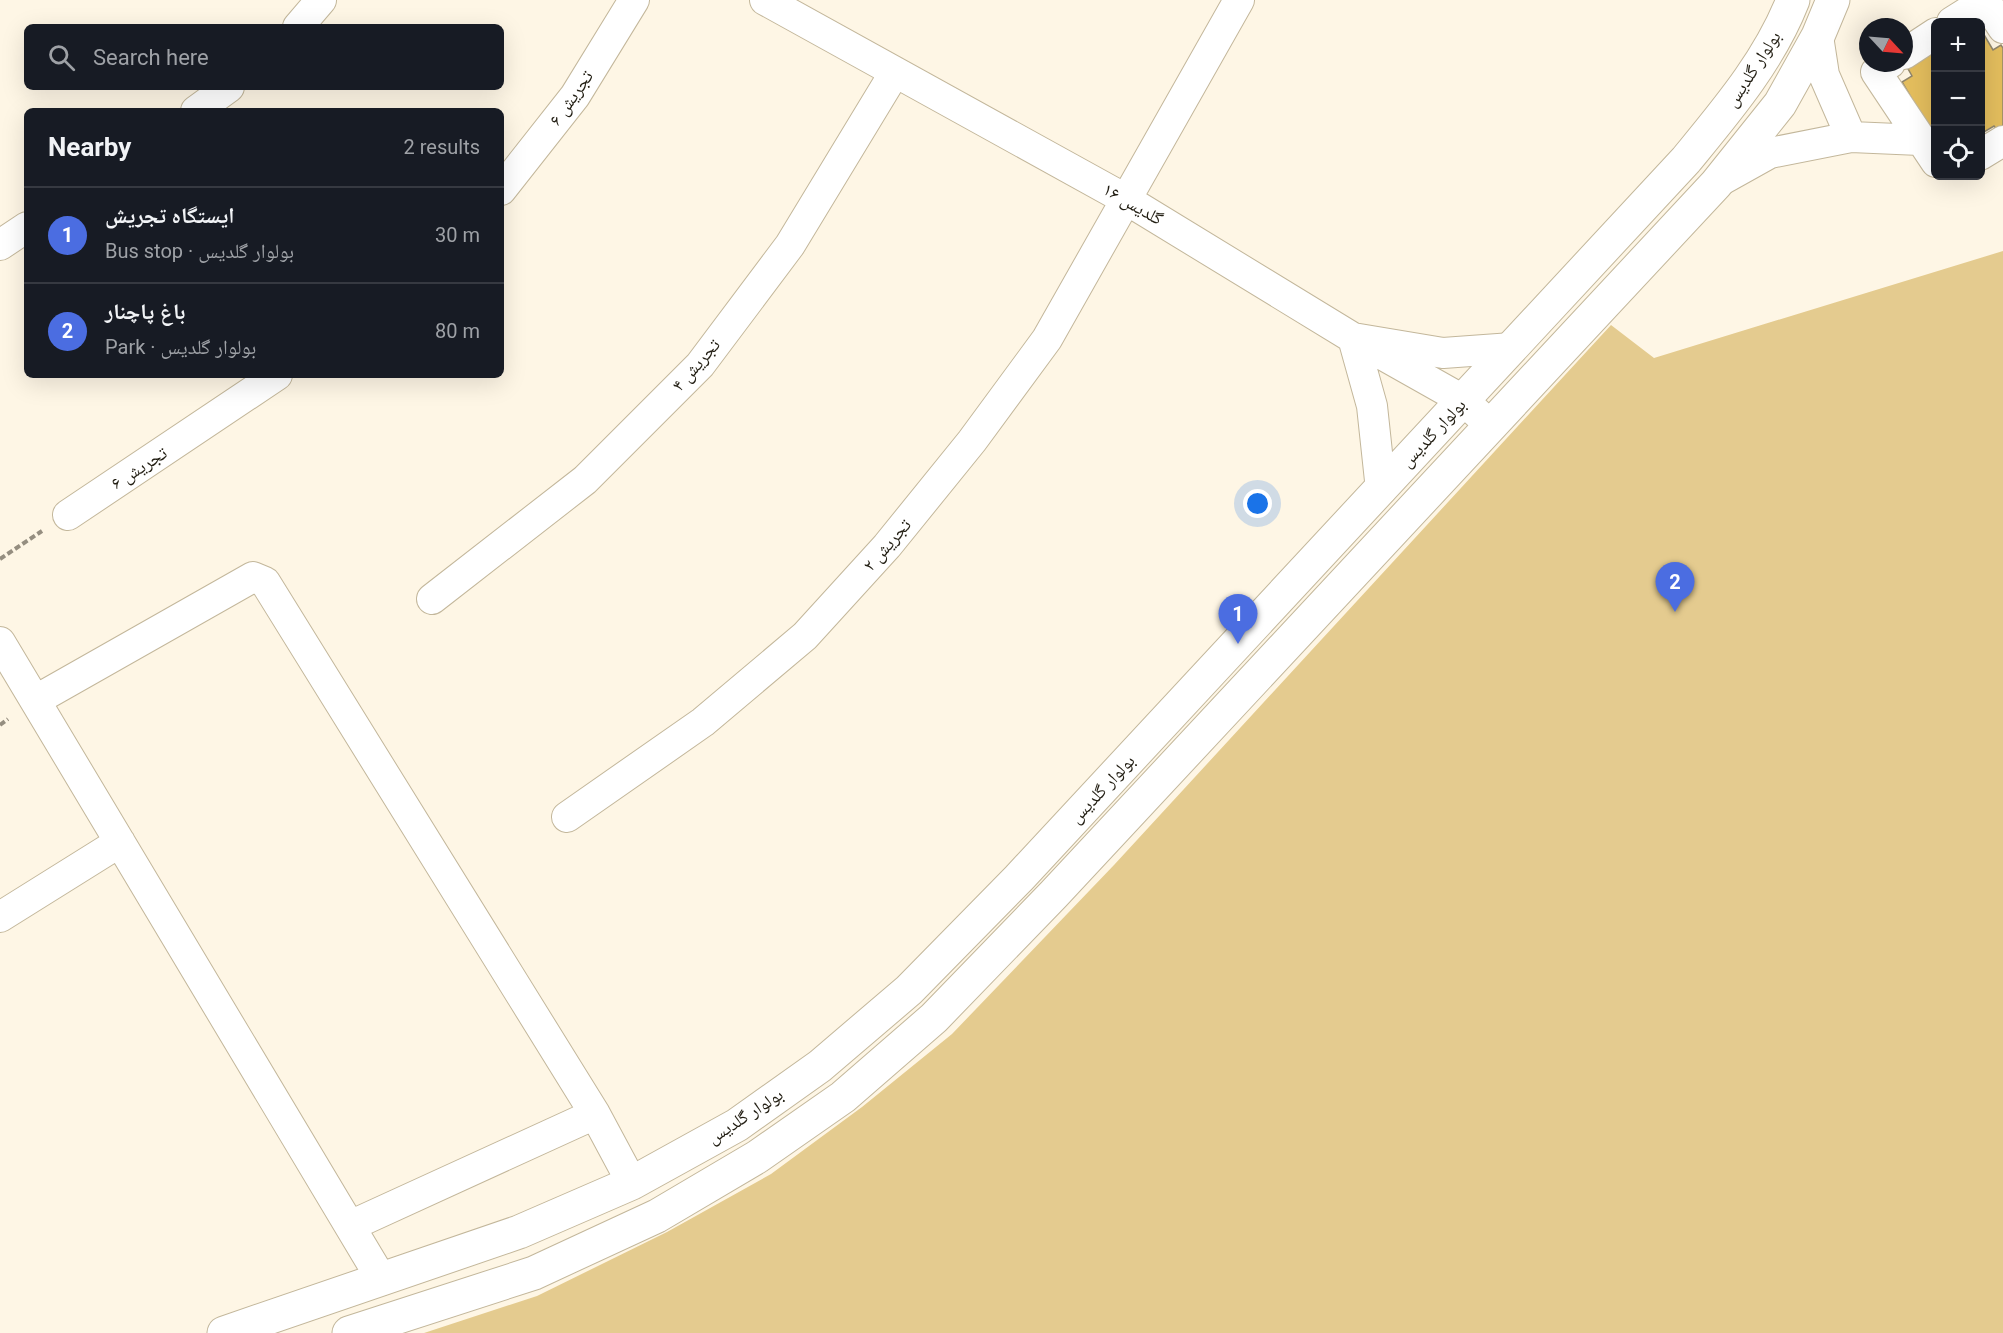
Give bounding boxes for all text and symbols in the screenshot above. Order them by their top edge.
north arrow [1859,18,1913,72]
map controls [1931,18,1985,180]
button: + [1931,18,1985,72]
search box [24,24,504,90]
street label: بولوار گلدیس [1720,27,1786,111]
icon: search [45,41,78,74]
text: Search here [93,45,209,70]
street label: تجریش ۶ [544,66,598,130]
button: − [1931,72,1985,126]
button: locate [1931,126,1985,180]
text: Nearby [48,132,131,162]
text: 2 results [404,135,480,159]
street label: گلدیس ۱۶ [1099,178,1167,230]
text: ایستگاه تجریش [105,203,235,228]
text: 1 [62,223,73,247]
text: 30 m [435,223,480,247]
text: Bus stop · بولوار گلدیس [105,239,294,263]
text: باغ پاچنار [105,299,185,324]
text: 2 [62,319,73,343]
text: 80 m [435,319,480,343]
street label: تجریش ۴ [667,334,725,396]
text: Park · بولوار گلدیس [105,335,256,359]
street label: بولوار گلدیس [1396,394,1470,472]
street label: تجریش ۶ [107,442,171,494]
your location [1243,489,1272,518]
street label: تجریش ۲ [858,514,916,576]
pin: 2 [1656,562,1694,612]
pin: 1 [1218,594,1258,644]
street label: بولوار گلدیس [1065,750,1139,828]
street label: بولوار گلدیس [703,1083,787,1149]

